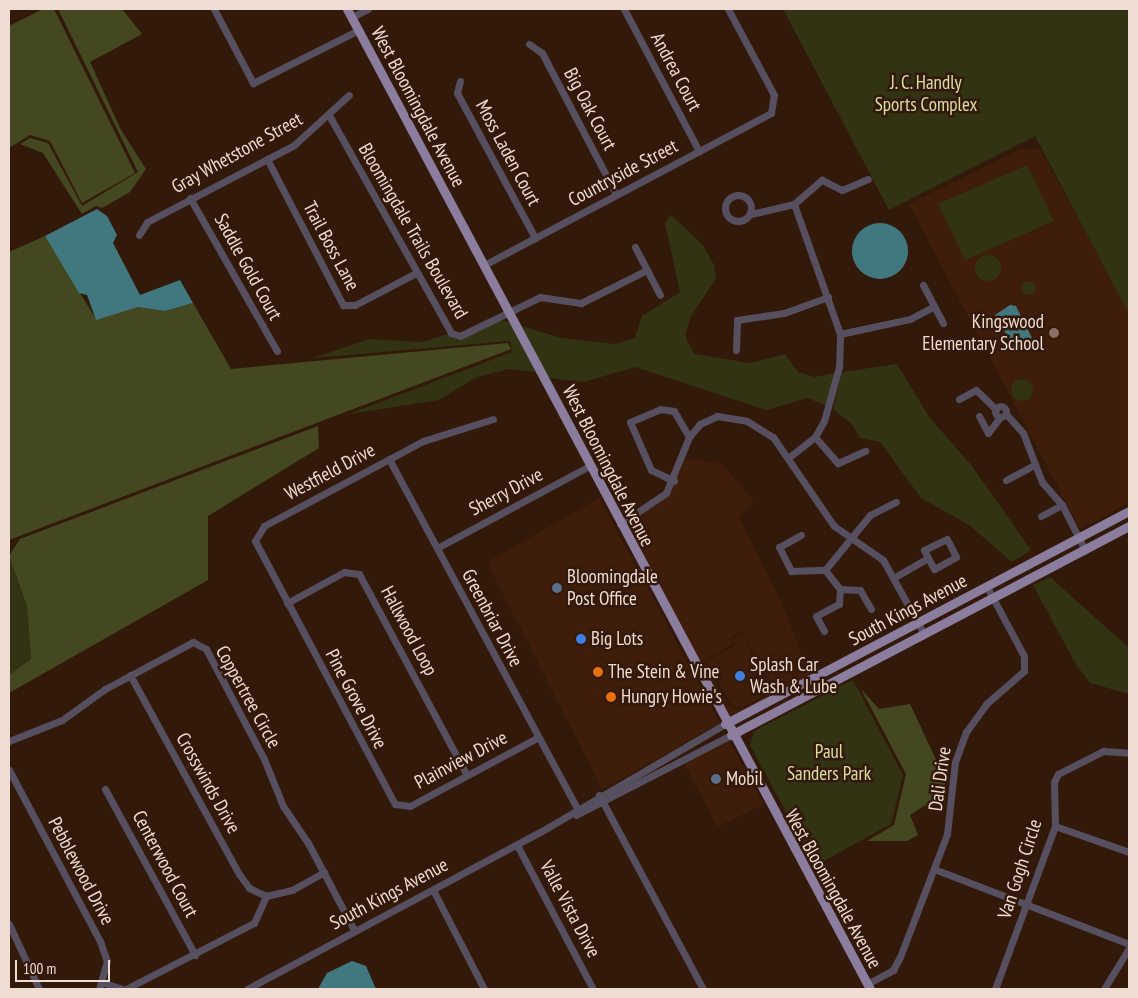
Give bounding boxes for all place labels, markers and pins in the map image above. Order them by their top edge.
place label: Kingswood Elementary School [922,311,1044,355]
marker: Kingswood Elementary School [1048,327,1060,339]
place label: Bloomingdale Post Office [567,566,658,610]
marker: Bloomingdale Post Office [551,582,563,594]
place label: Big Lots [591,628,643,650]
marker: Big Lots [575,633,587,645]
place label: Splash Car Wash & Lube [750,654,837,698]
place label: The Stein & Vine [608,661,720,683]
marker: The Stein & Vine [592,666,604,678]
marker: Splash Car Wash & Lube [734,670,746,682]
place label: Hungry Howie's [621,686,722,708]
marker: Hungry Howie's [605,691,617,703]
place label: Mobil [726,768,763,790]
marker: Mobil [710,773,722,785]

